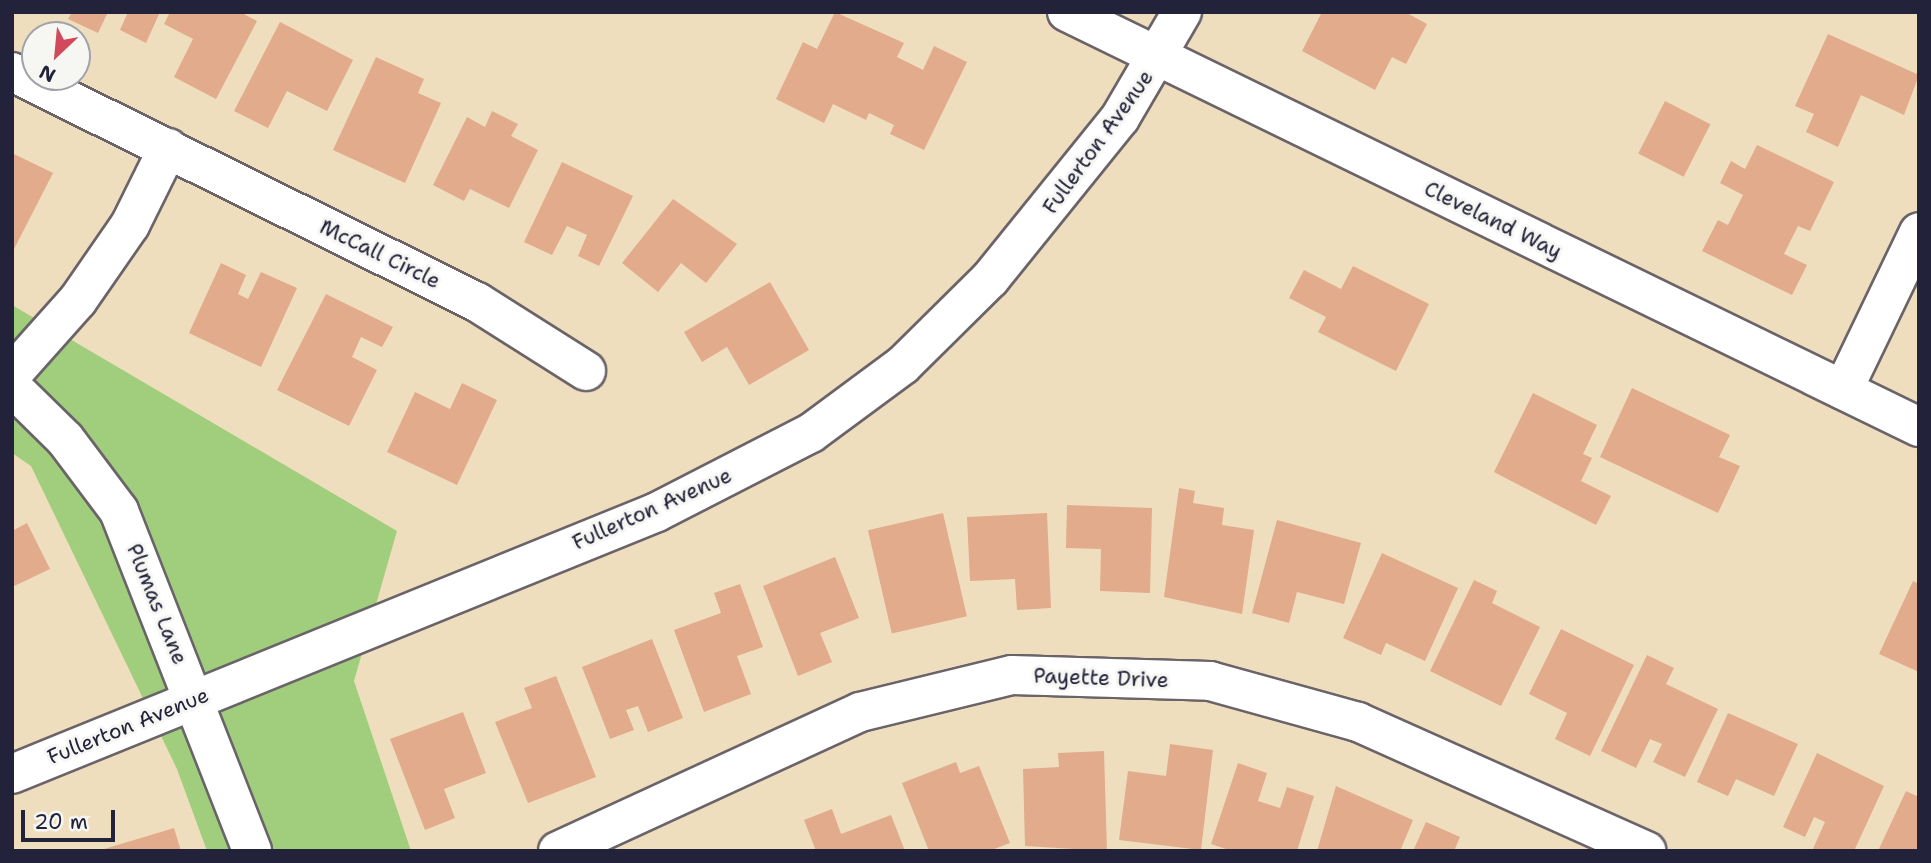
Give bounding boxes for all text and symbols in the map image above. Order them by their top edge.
north arrow [21,21,91,91]
text: N [35,59,60,88]
street label: Fullerton Avenue [1037,65,1159,219]
street label: Cleveland Way [1420,176,1566,264]
street label: McCall Circle [316,214,444,294]
street label: Fullerton Avenue [568,463,736,555]
street label: Plumas Lane [121,540,193,668]
street label: Payette Drive [1033,663,1169,693]
street label: Fullerton Avenue [44,682,212,770]
scale bar [24,796,119,840]
text: 20 m [34,808,88,836]

